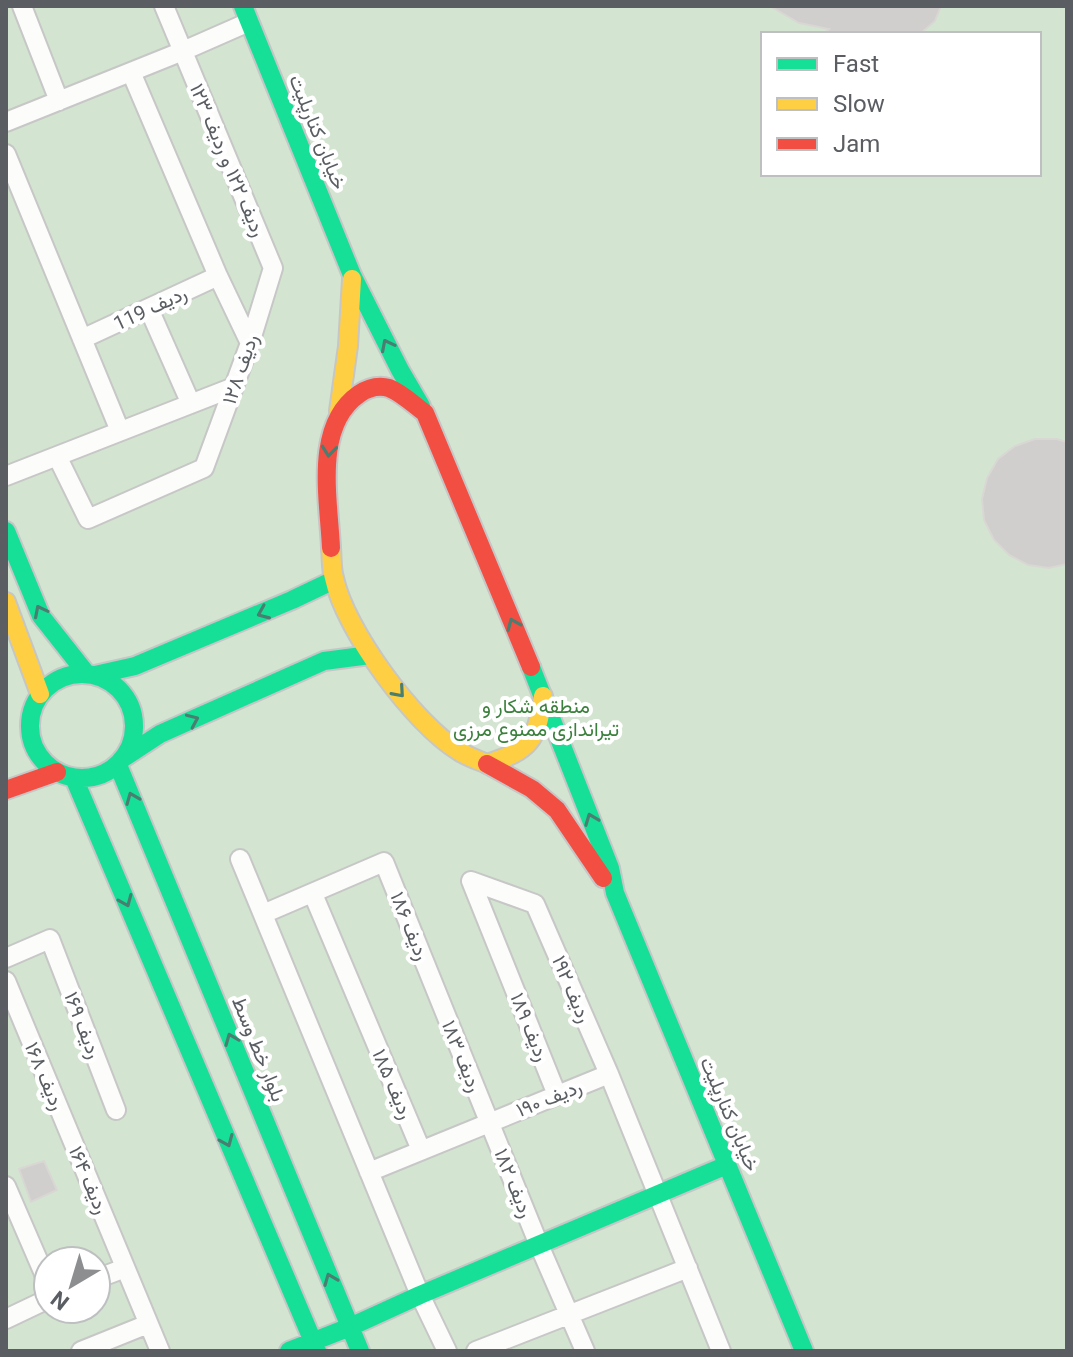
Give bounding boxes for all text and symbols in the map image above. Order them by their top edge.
legend [761,32,1041,176]
text: Fast [833,50,879,78]
street label: خیابان کنارپلیت [282,71,352,194]
street label: ردیف ۱۲۲ و ردیف ۱۲۳ [184,80,271,241]
text: Slow [833,90,885,118]
text: Jam [833,130,880,158]
street label: ردیف 119 [109,281,191,336]
street label: ردیف ۱۲۸ [217,331,264,408]
one-way arrow [382,338,397,353]
one-way arrow [321,445,338,458]
one-way arrow [257,603,271,619]
one-way arrow [34,605,50,619]
one-way arrow [506,618,522,632]
one-way arrow [389,683,404,698]
park label: منطقه شکار و تیراندازی ممنوع مرزی [453,694,619,743]
one-way arrow [184,713,199,729]
one-way arrow [125,792,142,806]
one-way arrow [584,813,601,827]
street label: ردیف ۱۸۶ [384,888,435,964]
one-way arrow [117,893,133,907]
street label: ردیف ۱۹۲ [546,952,597,1027]
street label: ردیف ۱۶۹ [58,988,107,1062]
street label: ردیف ۱۸۹ [504,989,555,1065]
street label: بلوار خط وسط [226,993,291,1105]
street label: ردیف ۱۸۳ [436,1017,487,1096]
one-way arrow [225,1032,241,1047]
street label: ردیف ۱۶۸ [19,1038,70,1114]
street label: ردیف ۱۸۵ [367,1045,419,1123]
street label: خیابان کنارپلیت [693,1053,765,1175]
street label: ردیف ۱۹۰ [513,1074,586,1123]
one-way arrow [218,1133,234,1147]
street label: ردیف ۱۶۴ [63,1142,114,1218]
street label: ردیف ۱۸۲ [488,1145,539,1222]
north arrow [32,1245,112,1325]
one-way arrow [324,1273,340,1287]
text: N [46,1286,74,1315]

